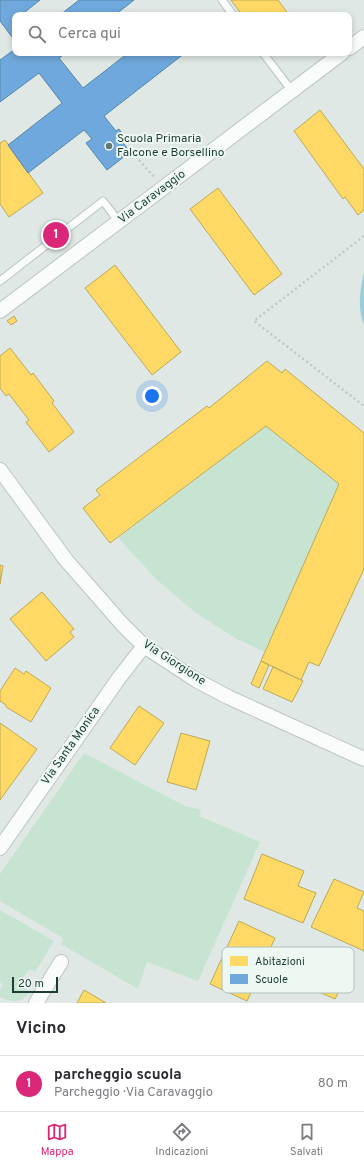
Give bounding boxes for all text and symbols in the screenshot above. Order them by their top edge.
search box [12,12,352,56]
icon: search [26,23,48,45]
text: Cerca qui [58,25,121,44]
place label: Scuola Primaria Falcone e Borsellino [117,131,225,161]
marker: Scuola Primaria Falcone e Borsellino [104,141,114,151]
street label: Via Caravaggio [115,166,189,228]
pin: 1 [43,220,69,250]
your location [142,386,162,406]
street label: Via Giorgione [139,637,209,689]
street label: Via Santa Monica [38,704,104,788]
legend [222,947,354,993]
text: Abitazioni [255,955,305,969]
text: Scuole [255,973,288,987]
scale bar [12,975,58,994]
text: 20 m [18,977,44,991]
text: Vicino [16,1018,66,1040]
text: parcheggio scuola [54,1066,182,1085]
text: 1 [26,1076,32,1092]
text: 80 m [318,1076,348,1092]
text: Parcheggio · Via Caravaggio [54,1085,213,1101]
tab: Mappa [41,1121,74,1159]
tab: Indicazioni [155,1121,208,1159]
tab: Salvati [290,1121,323,1159]

